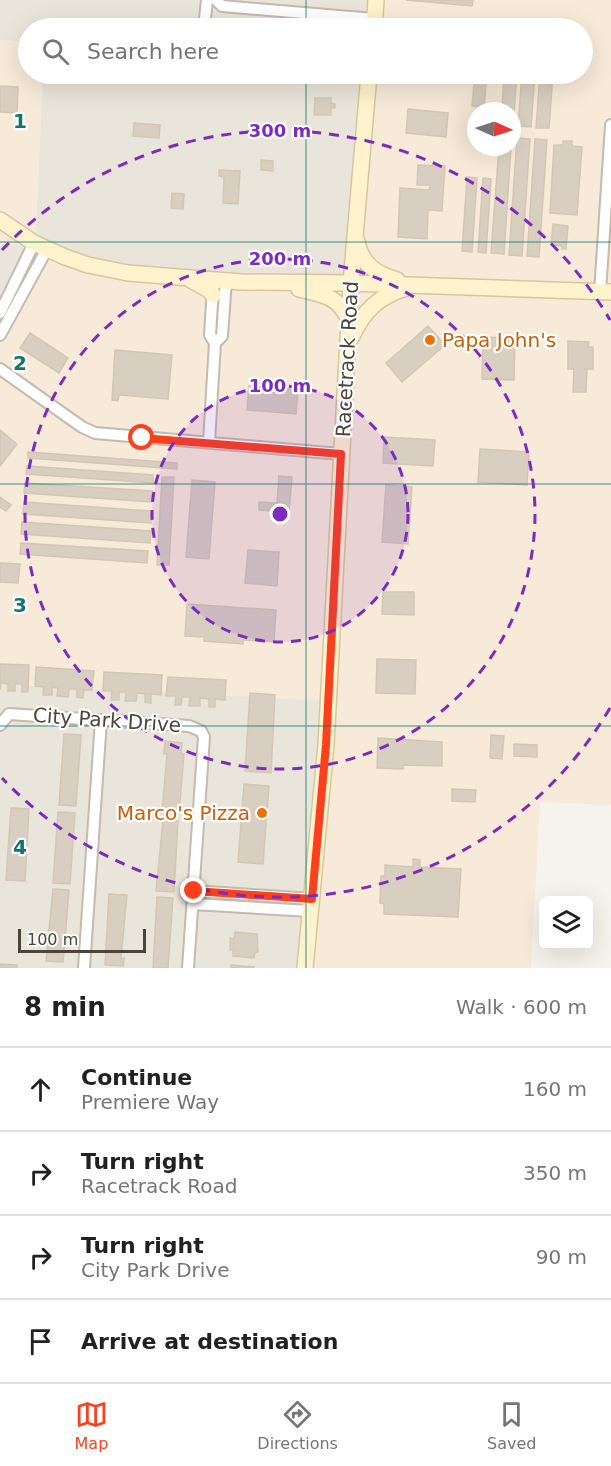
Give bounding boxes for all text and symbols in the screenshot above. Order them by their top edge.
search box [18,18,593,84]
icon: search [39,35,72,68]
text: Search here [87,39,219,64]
north arrow [467,102,521,156]
text: 1 [13,109,27,133]
text: 300 m [249,120,311,141]
text: 200 m [249,248,311,269]
street label: Racetrack Road [331,280,363,438]
place label: Papa John's [442,328,556,352]
marker: Papa John's [423,333,437,347]
text: 2 [13,351,27,375]
text: 100 m [249,375,311,396]
route start [128,424,154,450]
centre of rings [270,504,290,524]
text: 3 [13,593,27,617]
street label: City Park Drive [32,703,182,737]
place label: Marco's Pizza [117,801,250,825]
marker: Marco's Pizza [255,806,269,820]
text: 4 [13,835,27,859]
route end [180,877,206,903]
map controls [539,896,593,950]
button: layers [539,896,593,950]
scale bar [18,926,146,954]
text: 100 m [27,930,78,949]
text: 8 min [24,992,106,1022]
text: Walk · 600 m [456,995,587,1019]
text: Continue [81,1065,192,1090]
icon: ahead [24,1073,57,1106]
text: 160 m [523,1077,587,1101]
text: Premiere Way [81,1090,219,1114]
text: Turn right [81,1149,204,1174]
icon: right [24,1157,57,1190]
text: 350 m [523,1161,587,1185]
text: Racetrack Road [81,1174,237,1198]
text: Turn right [81,1233,204,1258]
icon: right [24,1241,57,1274]
text: 90 m [536,1245,587,1269]
text: City Park Drive [81,1258,229,1282]
icon: arrive [24,1325,57,1358]
text: Arrive at destination [81,1329,338,1354]
tab: Map [75,1398,108,1453]
tab: Directions [257,1398,338,1453]
tab: Saved [487,1398,536,1453]

